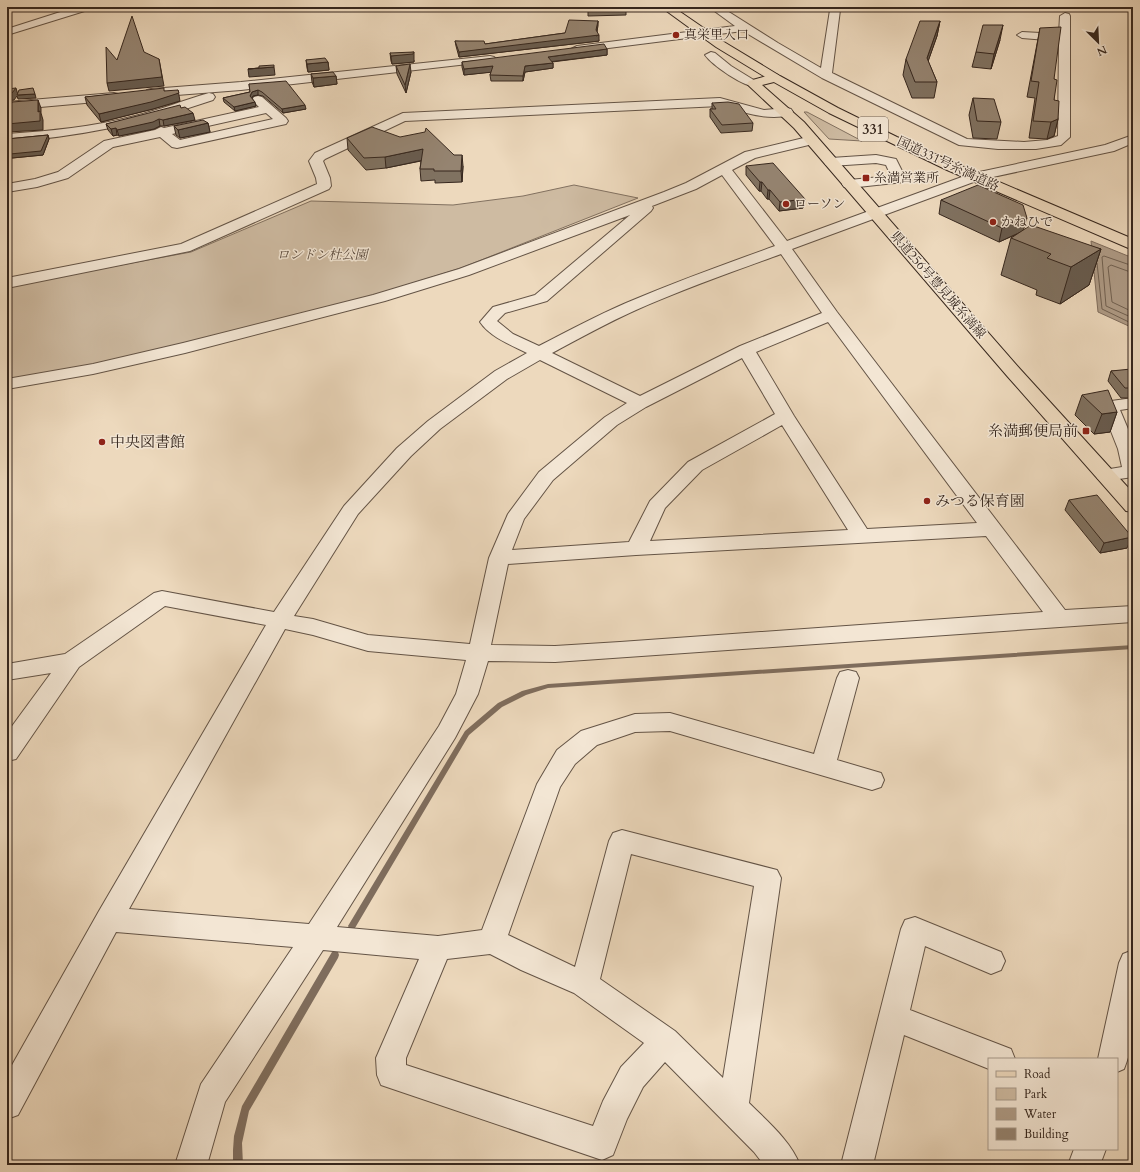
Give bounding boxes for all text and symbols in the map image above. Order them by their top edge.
north arrow [1078,22,1118,62]
place label: 真栄里入口 [684,26,749,44]
marker: 真栄里入口 [671,30,681,40]
text: N [1094,42,1109,60]
road number: 331 [858,117,888,141]
street label: 国道331号糸満道路 [894,132,1002,196]
place label: 糸満営業所 [874,169,939,187]
marker: 糸満営業所 [861,173,871,183]
place label: ローソン [794,195,845,213]
marker: ローソン [781,199,791,209]
place label: かねひで [1001,213,1053,231]
marker: かねひで [988,217,998,227]
street label: 県道256号豊見城糸満線 [886,227,990,343]
park label: ロンドン杜公園 [276,246,369,264]
place label: 糸満郵便局前 [988,421,1078,441]
marker: 糸満郵便局前 [1081,426,1091,436]
place label: 中央図書館 [110,432,185,452]
marker: 中央図書館 [97,437,107,447]
place label: みつる保育園 [935,491,1025,511]
marker: みつる保育園 [922,496,932,506]
legend [988,1058,1118,1150]
text: Road [1024,1066,1051,1082]
text: Park [1024,1086,1048,1102]
text: Water [1023,1106,1057,1122]
text: Building [1024,1126,1069,1142]

